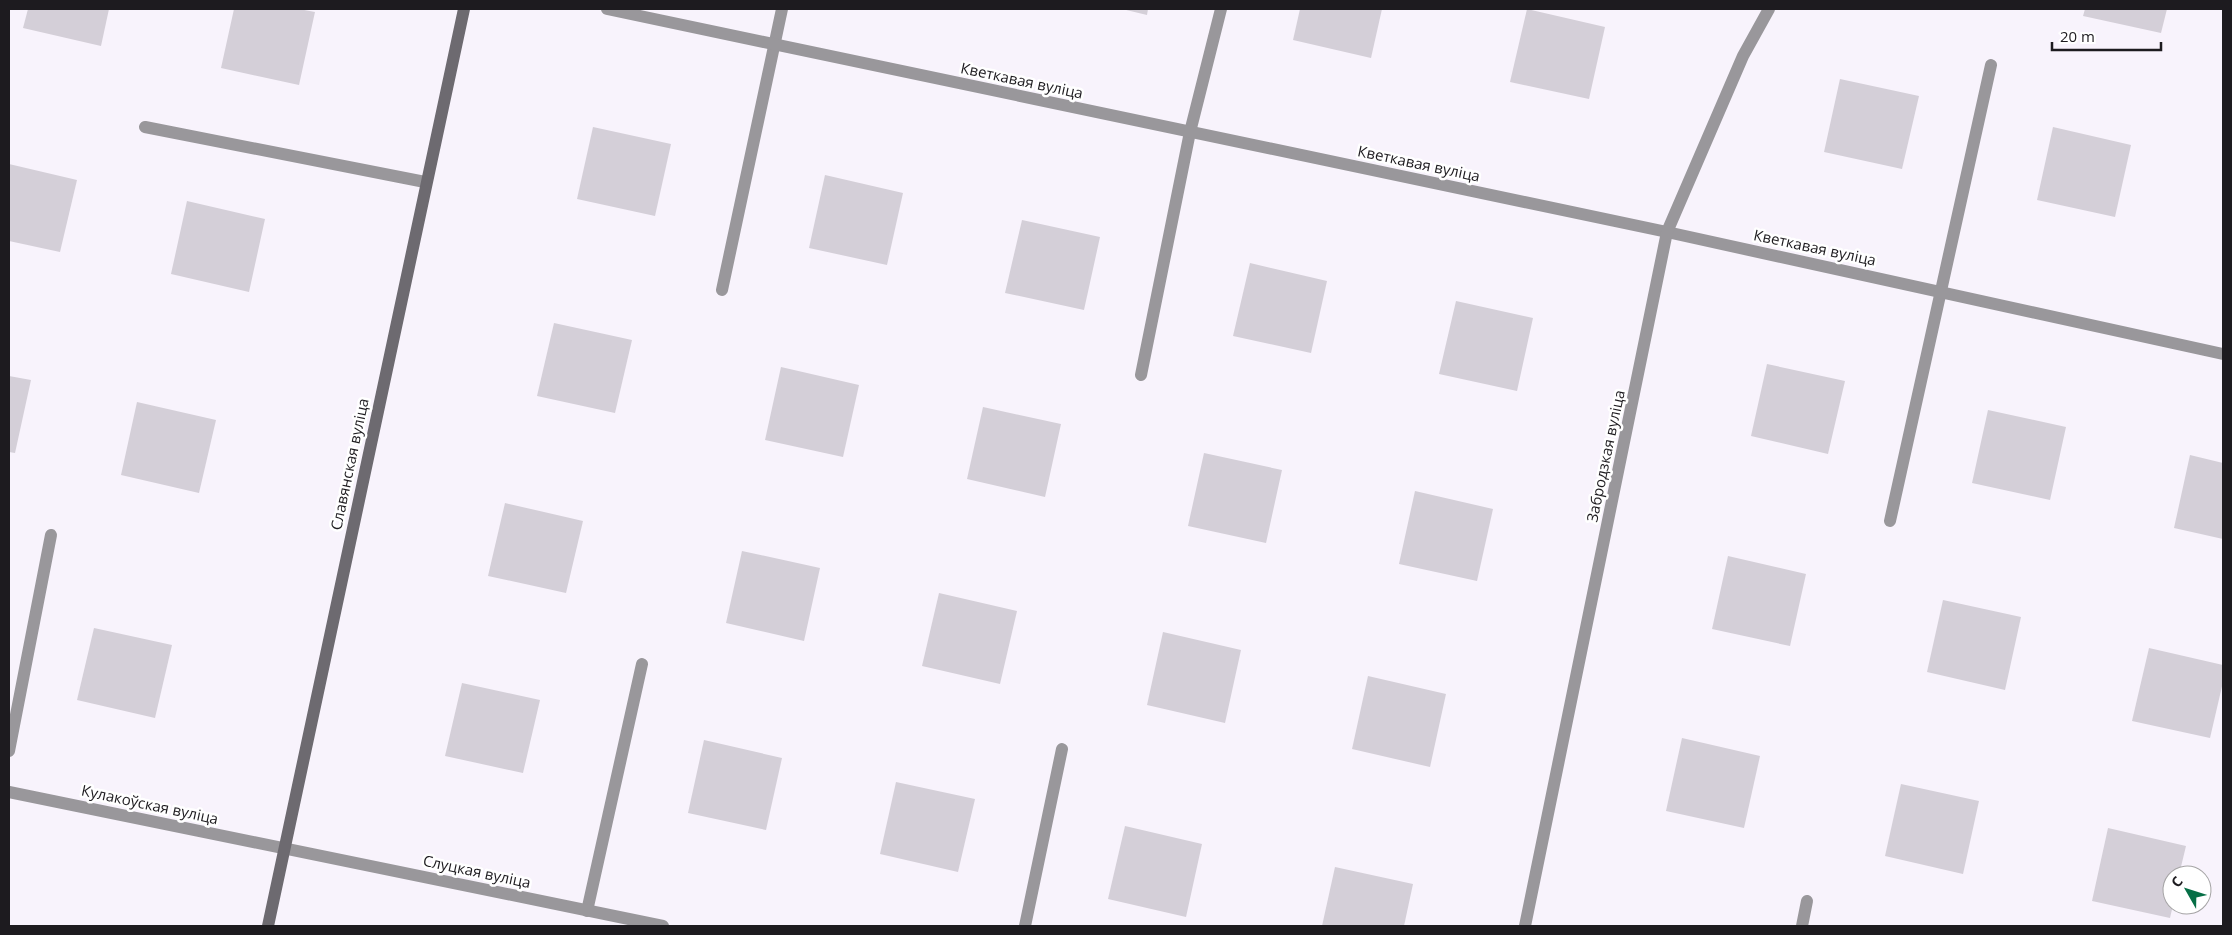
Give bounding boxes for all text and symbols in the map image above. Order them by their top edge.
scale bar [2052,20,2161,52]
text: 20 m [2060,26,2095,46]
street label: Кветкавая вуліца [959,57,1085,103]
street label: Кветкавая вуліца [1356,140,1482,186]
street label: Кветкавая вуліца [1752,224,1878,270]
street label: Забродзкая вуліца [1581,388,1629,524]
street label: Славянская вуліца [325,396,373,532]
street label: Кулакоўская вуліца [80,780,220,828]
street label: Слуцкая вуліца [421,850,533,892]
north arrow [2162,865,2212,915]
text: С [2166,872,2187,891]

